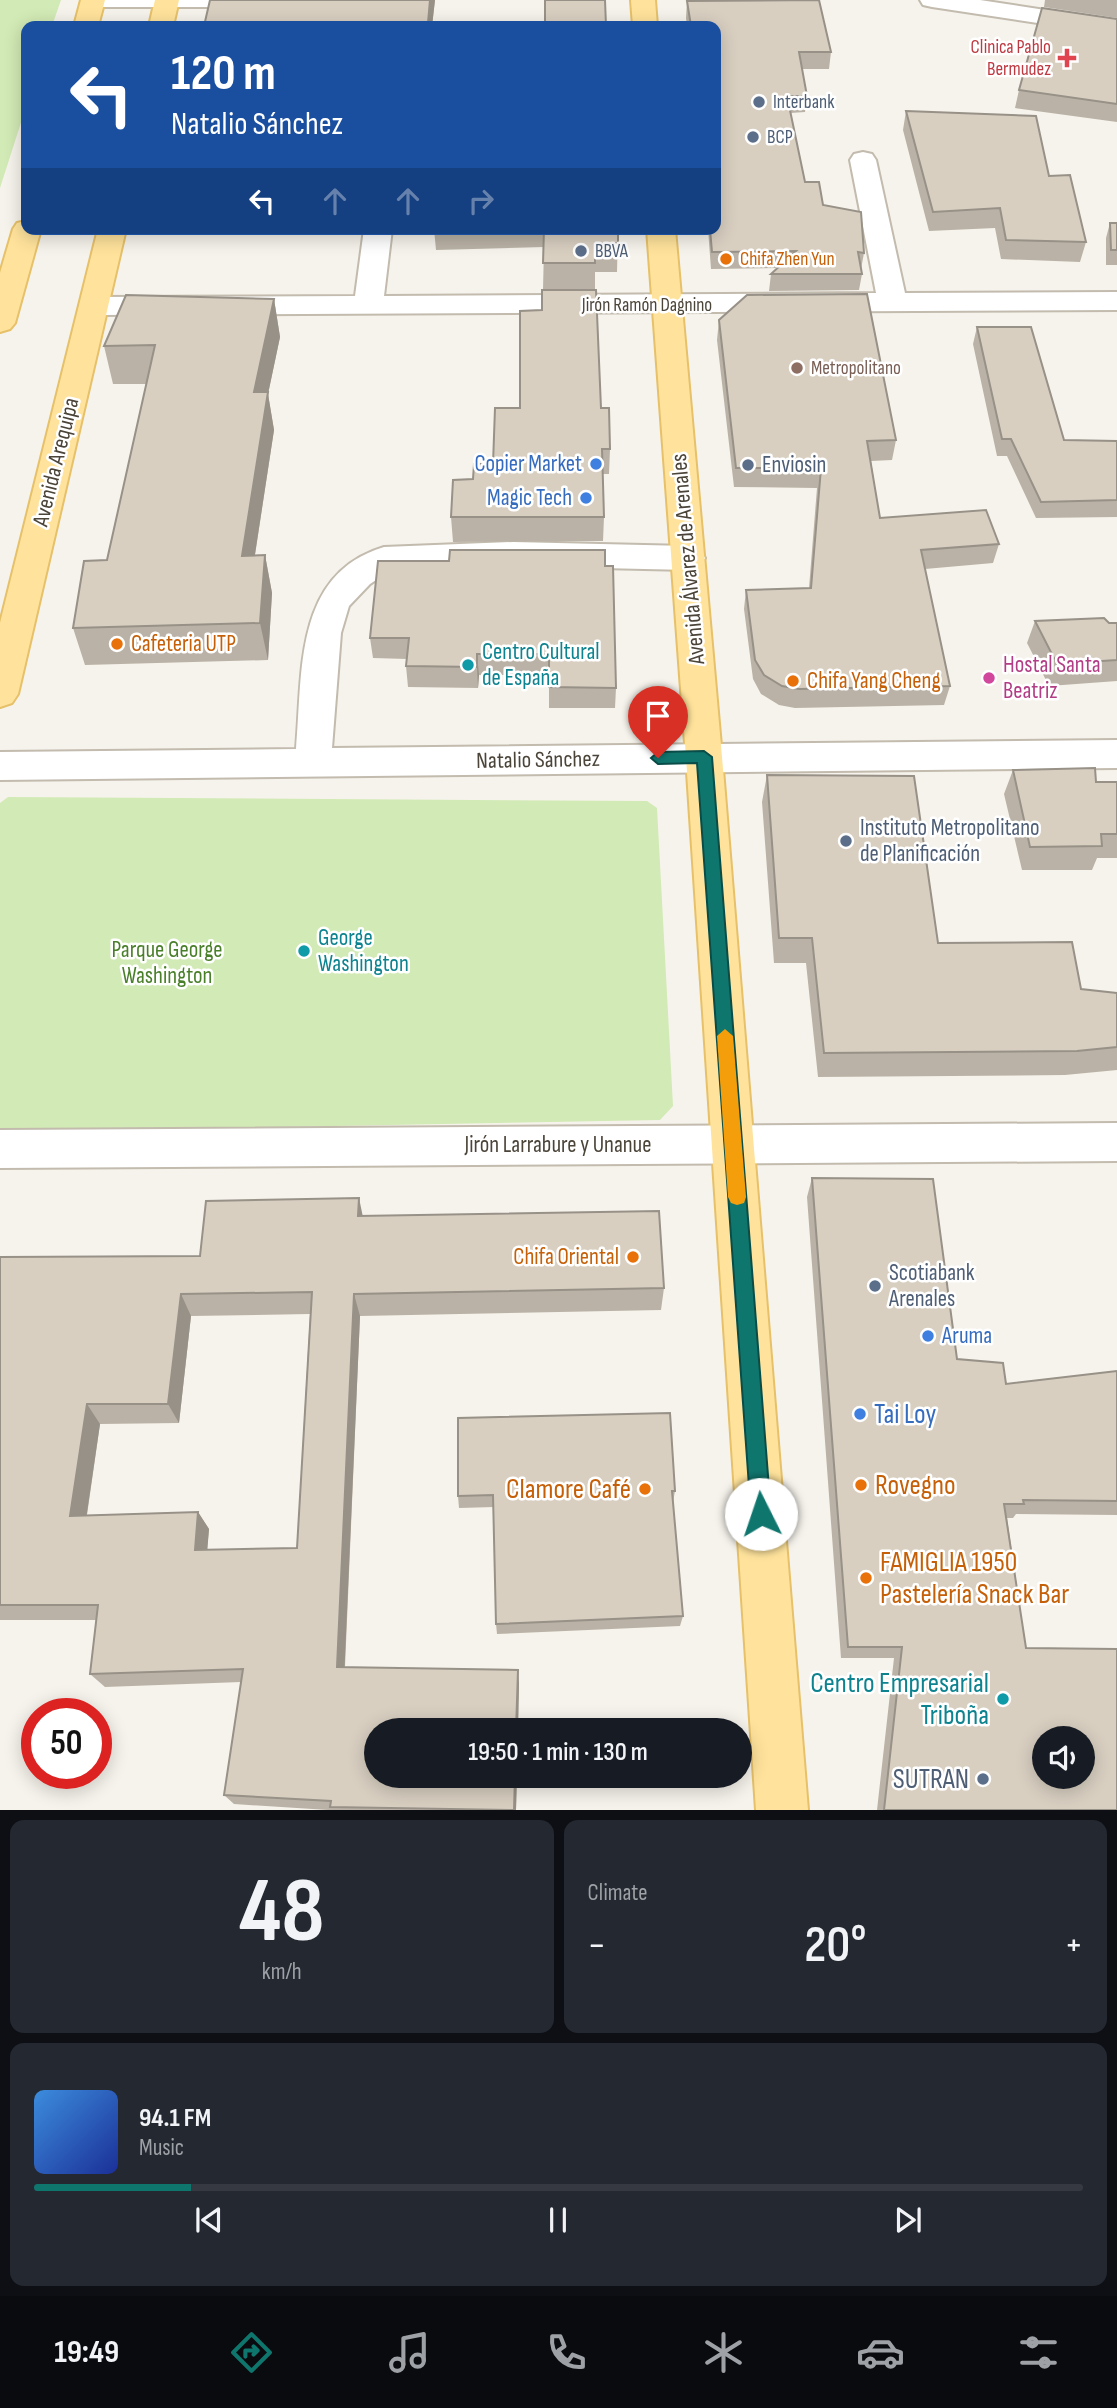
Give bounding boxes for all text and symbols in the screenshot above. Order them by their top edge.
place label: Clinica Pablo Bermudez [971,36,1051,81]
text: 120 m [171,45,276,104]
marker: Clinica Pablo Bermudez [1057,48,1077,68]
icon: left [56,49,147,140]
place label: Interbank [773,91,835,114]
marker: Interbank [751,94,767,110]
text: Natalio Sánchez [171,105,343,144]
place label: BCP [767,126,793,149]
marker: BCP [745,129,761,145]
icon: left [243,182,281,220]
icon: ahead [316,182,354,220]
icon: ahead [389,182,427,220]
icon: right [462,182,500,220]
place label: BBVA [595,240,629,263]
marker: BBVA [573,243,589,259]
place label: Chifa Zhen Yun [740,248,835,271]
marker: Chifa Zhen Yun [718,251,734,267]
street label: Jirón Ramón Dagnino [581,294,712,317]
place label: Metropolitano [811,357,901,380]
marker: Metropolitano [789,360,805,376]
street label: Avenida Arequipa [26,395,85,530]
place label: Copier Market [474,450,582,478]
place label: Enviosin [762,451,826,479]
street label: Avenida Álvarez de Arenales [665,452,711,667]
marker: Copier Market [588,456,604,472]
marker: Enviosin [740,457,756,473]
place label: Magic Tech [487,484,572,512]
marker: Magic Tech [578,490,594,506]
place label: Cafeteria UTP [131,630,236,658]
marker: Cafeteria UTP [109,636,125,652]
place label: Centro Cultural de España [482,638,600,692]
place label: Hostal Santa Beatriz [1003,651,1101,705]
marker: Centro Cultural de España [460,657,476,673]
place label: Chifa Yang Cheng [807,667,941,695]
marker: Hostal Santa Beatriz [981,670,997,686]
marker: Chifa Yang Cheng [785,673,801,689]
pin [628,686,688,758]
icon: arrive [639,697,677,735]
street label: Natalio Sánchez [476,745,600,775]
place label: Instituto Metropolitano de Planificación [860,814,1040,868]
marker: Instituto Metropolitano de Planificación [838,833,854,849]
place label: George Washington [318,924,409,978]
park label: Parque George Washington [111,936,223,990]
marker: George Washington [296,943,312,959]
street label: Jirón Larrabure y Unanue [464,1131,651,1159]
place label: Chifa Oriental [513,1243,619,1271]
marker: Chifa Oriental [625,1249,641,1265]
place label: Scotiabank Arenales [888,1259,975,1313]
marker: Scotiabank Arenales [867,1278,883,1294]
place label: Aruma [941,1322,992,1350]
marker: Aruma [920,1328,936,1344]
place label: Tai Loy [874,1398,936,1431]
marker: Tai Loy [852,1406,868,1422]
place label: Rovegno [875,1469,956,1502]
place label: Clamore Café [506,1473,631,1506]
position arrow [724,1477,798,1551]
marker: Rovegno [853,1477,869,1493]
marker: Clamore Café [637,1481,653,1497]
place label: FAMIGLIA 1950 Pastelería Snack Bar [880,1546,1069,1611]
marker: FAMIGLIA 1950 Pastelería Snack Bar [858,1570,874,1586]
place label: Centro Empresarial Triboña [810,1667,989,1732]
marker: Centro Empresarial Triboña [995,1691,1011,1707]
speed limit sign: 50 [21,1698,112,1789]
map controls [1032,1726,1095,1789]
button: sound [1032,1726,1095,1789]
text: 19:50 · 1 min · 130 m [468,1737,648,1768]
place label: SUTRAN [893,1763,969,1796]
marker: SUTRAN [975,1771,991,1787]
text: 48 [239,1858,324,1967]
text: Climate [588,1879,647,1907]
text: 20° [804,1914,866,1977]
text: − [588,1923,606,1968]
text: + [1064,1923,1083,1968]
text: km/h [262,1958,302,1986]
text: 94.1 FM [139,2103,211,2134]
text: Music [139,2134,184,2162]
icon: previous [190,2201,228,2239]
icon: pause [539,2201,577,2239]
icon: next [889,2201,927,2239]
icon: directions [227,2328,276,2377]
icon: music [385,2328,434,2377]
icon: phone [542,2328,591,2377]
icon: climate [699,2328,748,2377]
icon: car [856,2328,905,2377]
icon: filters [1014,2328,1063,2377]
text: 19:49 [54,2333,119,2372]

